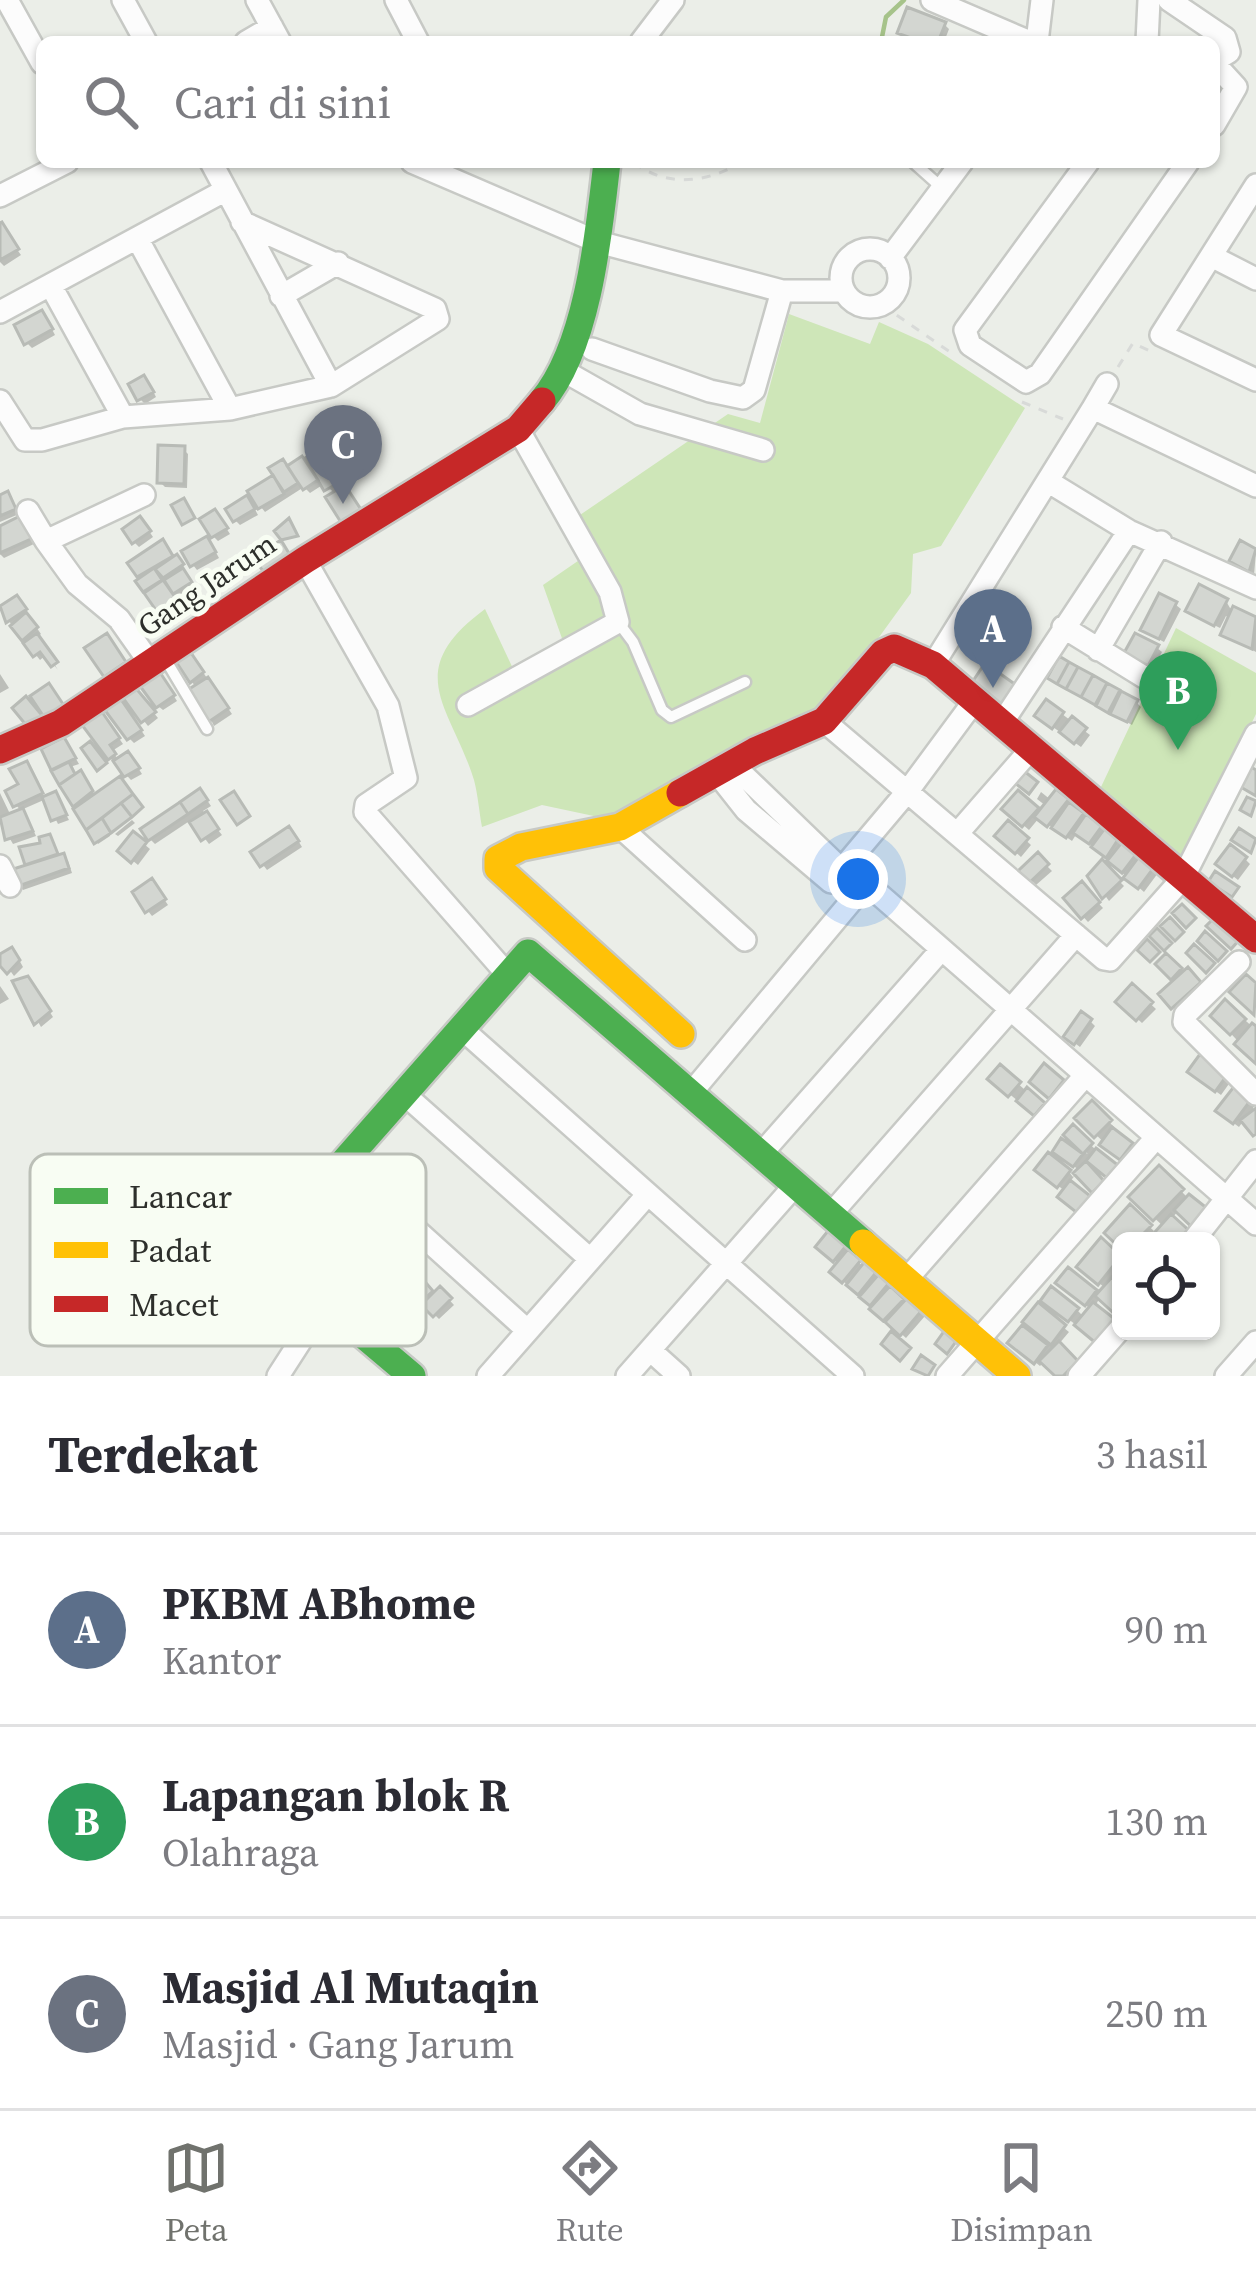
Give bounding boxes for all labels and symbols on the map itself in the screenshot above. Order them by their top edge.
pin: C [304,405,382,504]
street label: Gang Jarum [129,523,284,646]
pin: A [954,589,1032,688]
pin: B [1139,651,1217,750]
your location [828,849,888,909]
legend [30,1154,426,1346]
text: Lancar [129,1174,232,1219]
text: Padat [129,1228,211,1273]
text: Macet [129,1282,219,1327]

